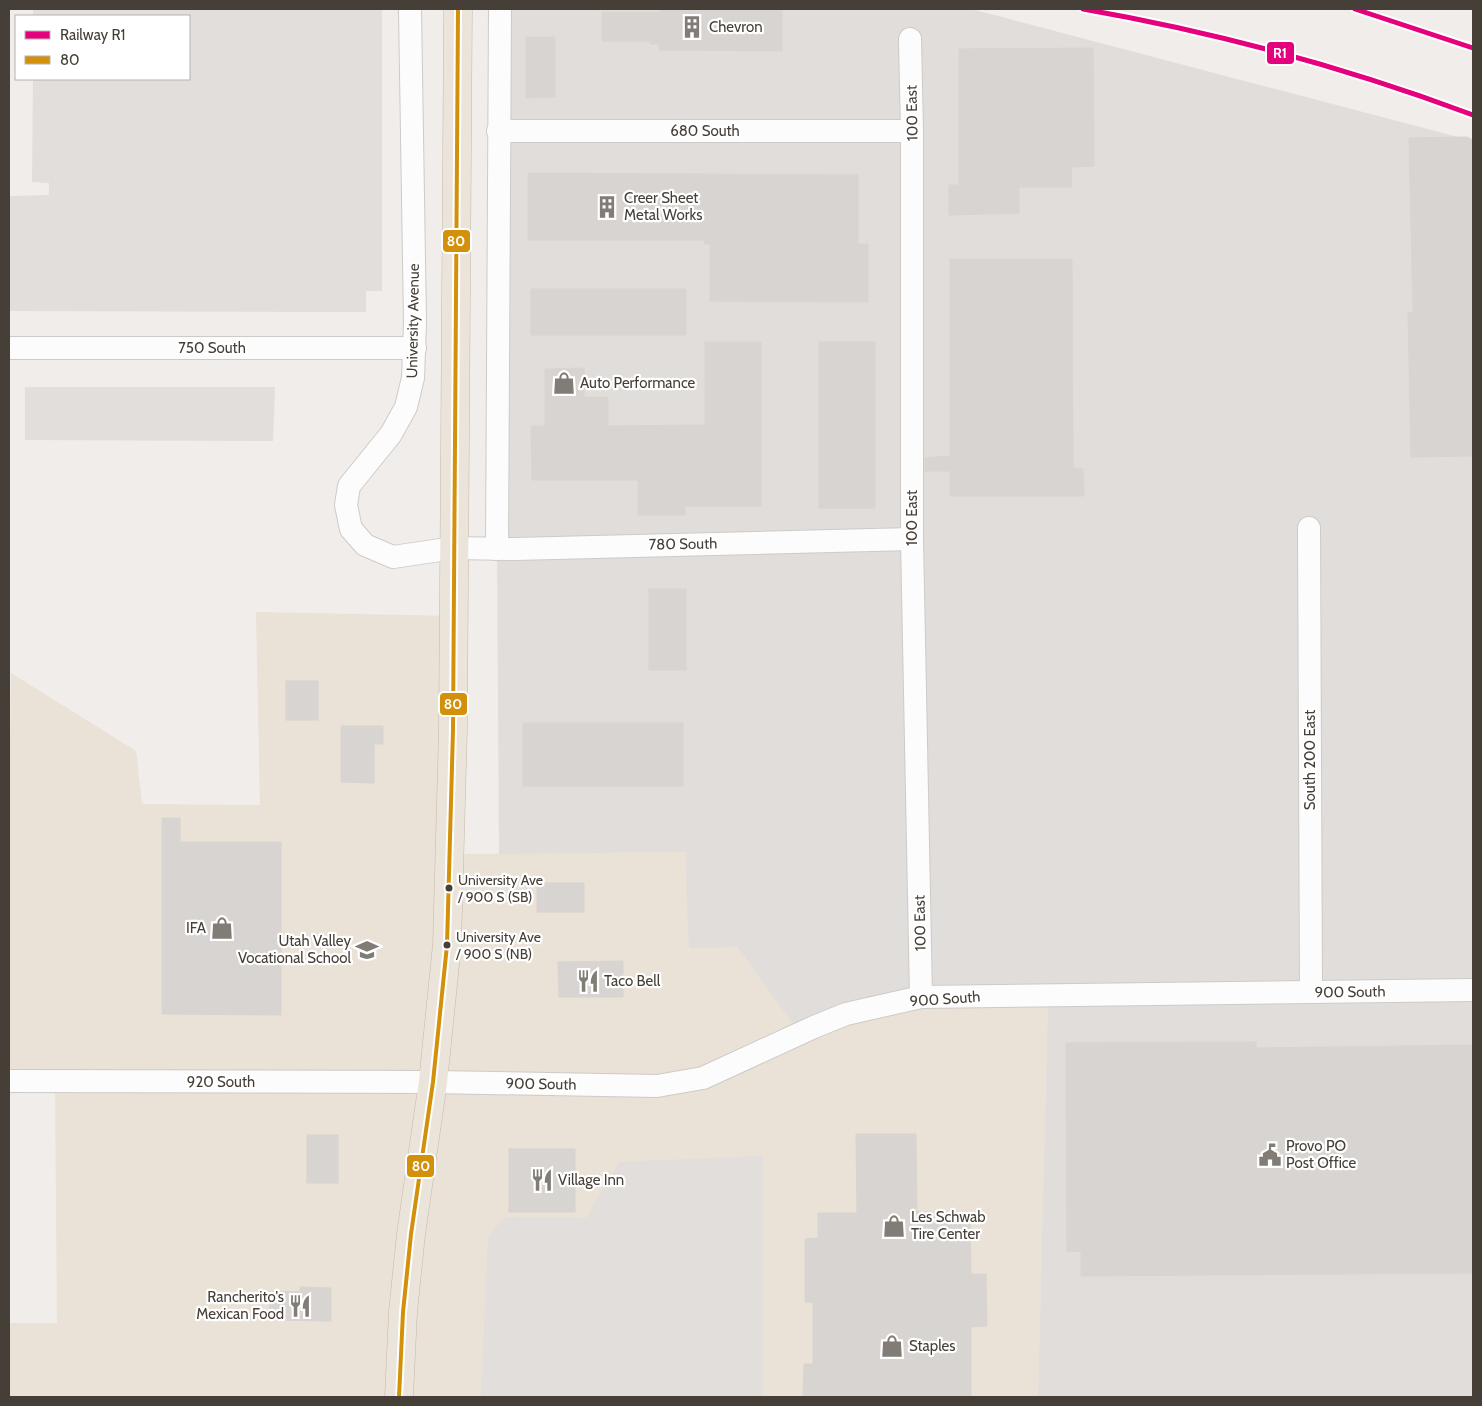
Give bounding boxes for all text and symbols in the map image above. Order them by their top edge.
building icon: Chevron [679,14,705,40]
legend [15,15,190,80]
place label: Chevron [709,18,763,36]
text: Railway R1 [60,26,125,44]
line badge: R1 [1266,41,1295,65]
text: R1 [1273,44,1287,62]
text: 80 [60,51,80,69]
street label: 100 East [903,85,921,141]
street label: 680 South [670,122,740,140]
place label: Creer Sheet Metal Works [624,189,702,224]
building icon: Creer Sheet Metal Works [594,194,620,220]
line badge: 80 [442,229,471,253]
text: 80 [447,232,465,250]
street label: University Avenue [403,263,423,379]
street label: 750 South [178,339,246,357]
shop icon: Auto Performance [551,370,577,396]
place label: Auto Performance [580,374,696,392]
street label: 100 East [903,490,921,546]
street label: 780 South [649,534,717,554]
line badge: 80 [439,692,468,716]
text: 80 [444,695,462,713]
street label: South 200 East [1301,710,1319,810]
place label: University Ave / 900 S (SB) [457,871,543,906]
marker: University Ave / 900 S (SB) [444,883,454,893]
street label: 100 East [911,895,929,951]
shop icon: IFA [209,915,235,941]
place label: IFA [186,919,207,937]
place label: University Ave / 900 S (NB) [455,928,541,963]
place label: Utah Valley Vocational School [238,932,351,967]
school or university icon: Utah Valley Vocational School [354,937,380,963]
marker: University Ave / 900 S (NB) [442,940,452,950]
restaurant icon: Taco Bell [575,968,601,994]
place label: Taco Bell [604,972,661,990]
street label: 900 South [1314,982,1386,1002]
street label: 900 South [909,988,981,1010]
street label: 920 South [187,1073,255,1091]
street label: 900 South [505,1074,577,1094]
place label: Provo PO Post Office [1286,1137,1357,1172]
public building icon: Provo PO Post Office [1257,1142,1283,1168]
line badge: 80 [406,1154,435,1178]
text: 80 [412,1157,430,1175]
restaurant icon: Village Inn [529,1167,555,1193]
place label: Village Inn [558,1171,624,1189]
place label: Les Schwab Tire Center [911,1208,986,1243]
shop icon: Les Schwab Tire Center [881,1213,907,1239]
place label: Rancherito's Mexican Food [196,1288,284,1323]
restaurant icon: Rancherito's Mexican Food [287,1293,313,1319]
shop icon: Staples [879,1333,905,1359]
place label: Staples [909,1337,956,1355]

